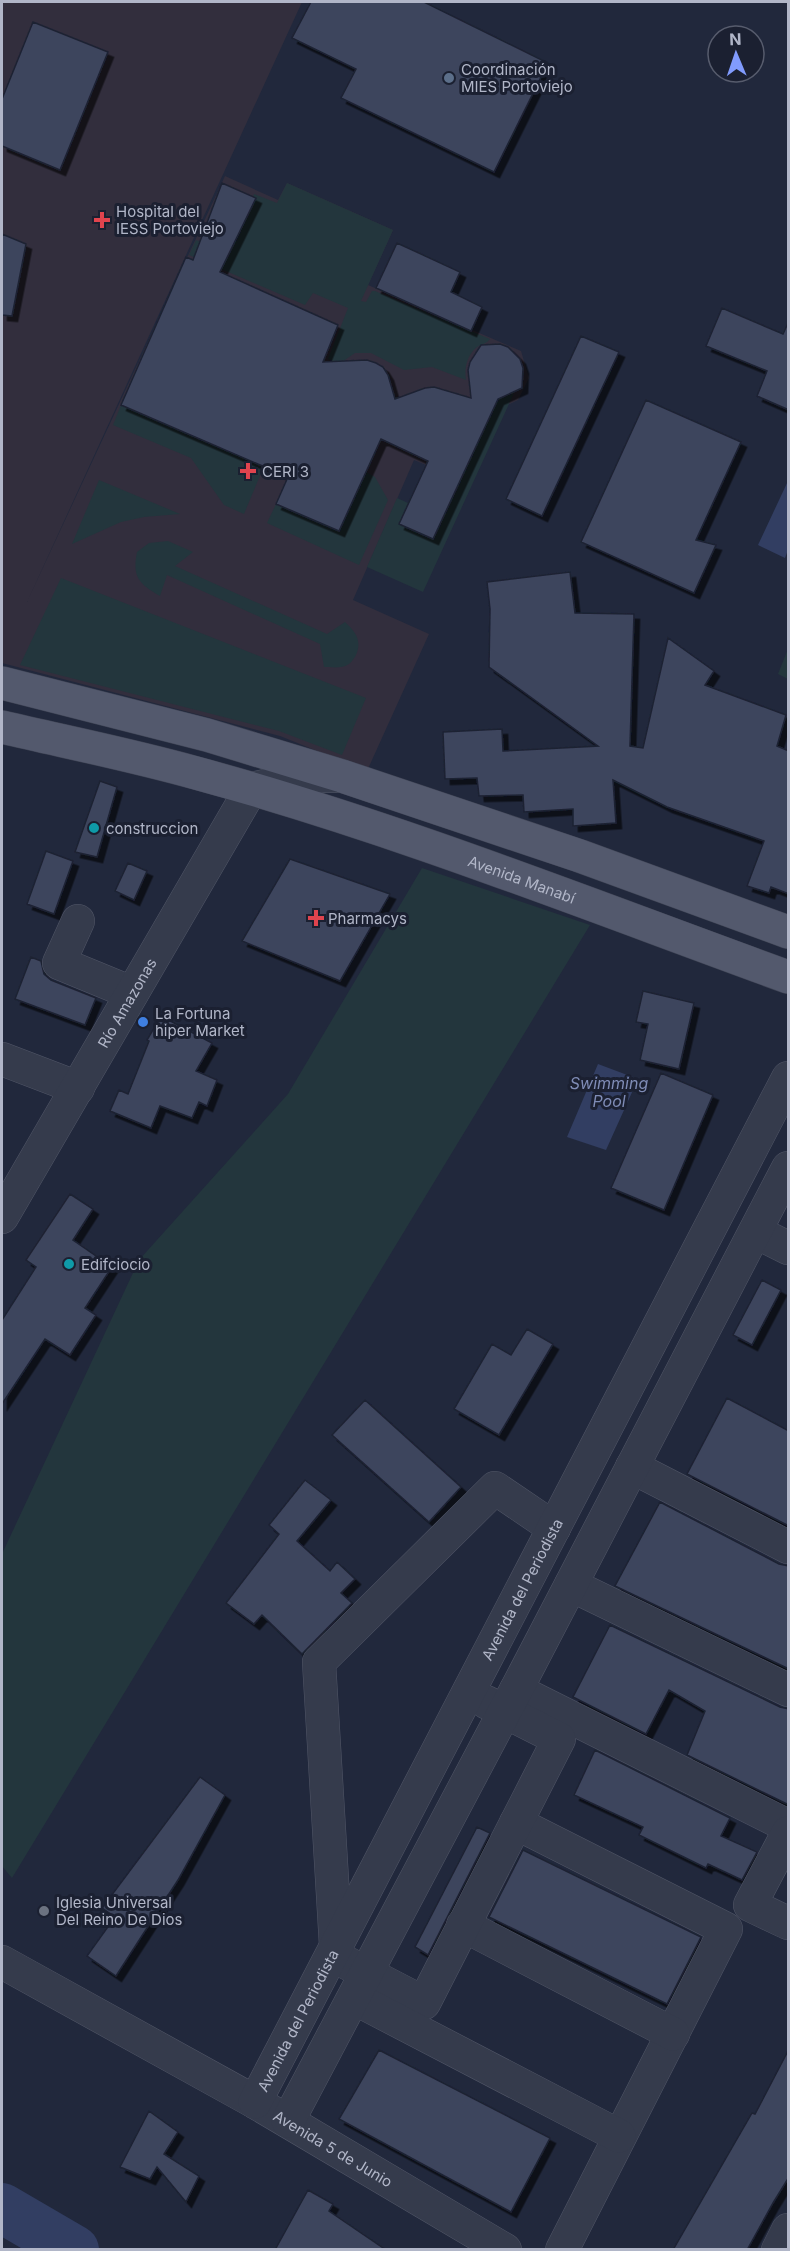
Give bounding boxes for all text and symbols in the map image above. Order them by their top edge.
north arrow [706,24,766,84]
text: N [729,29,742,49]
place label: Coordinación MIES Portoviejo [461,60,573,96]
marker: Coordinación MIES Portoviejo [442,71,456,85]
place label: Hospital del IESS Portoviejo [116,202,224,238]
marker: Hospital del IESS Portoviejo [93,211,111,229]
marker: CERI 3 [239,462,257,480]
place label: CERI 3 [262,462,309,481]
place label: construccion [106,819,198,838]
marker: construccion [87,821,101,835]
street label: Avenida Manabí [465,851,578,907]
place label: Pharmacys [328,909,407,928]
marker: Pharmacys [309,911,323,925]
street label: Río Amazonas [93,954,160,1051]
place label: La Fortuna hiper Market [155,1004,245,1040]
marker: La Fortuna hiper Market [136,1015,150,1029]
water label: Swimming Pool [570,1073,648,1111]
place label: Edifciocio [81,1255,150,1274]
marker: Edifciocio [62,1257,76,1271]
street label: Avenida del Periodista [477,1515,567,1663]
place label: Iglesia Universal Del Reino De Dios [56,1893,183,1929]
marker: Iglesia Universal Del Reino De Dios [37,1904,51,1918]
street label: Avenida del Periodista [253,1946,342,2095]
street label: Avenida 5 de Junio [270,2106,396,2191]

